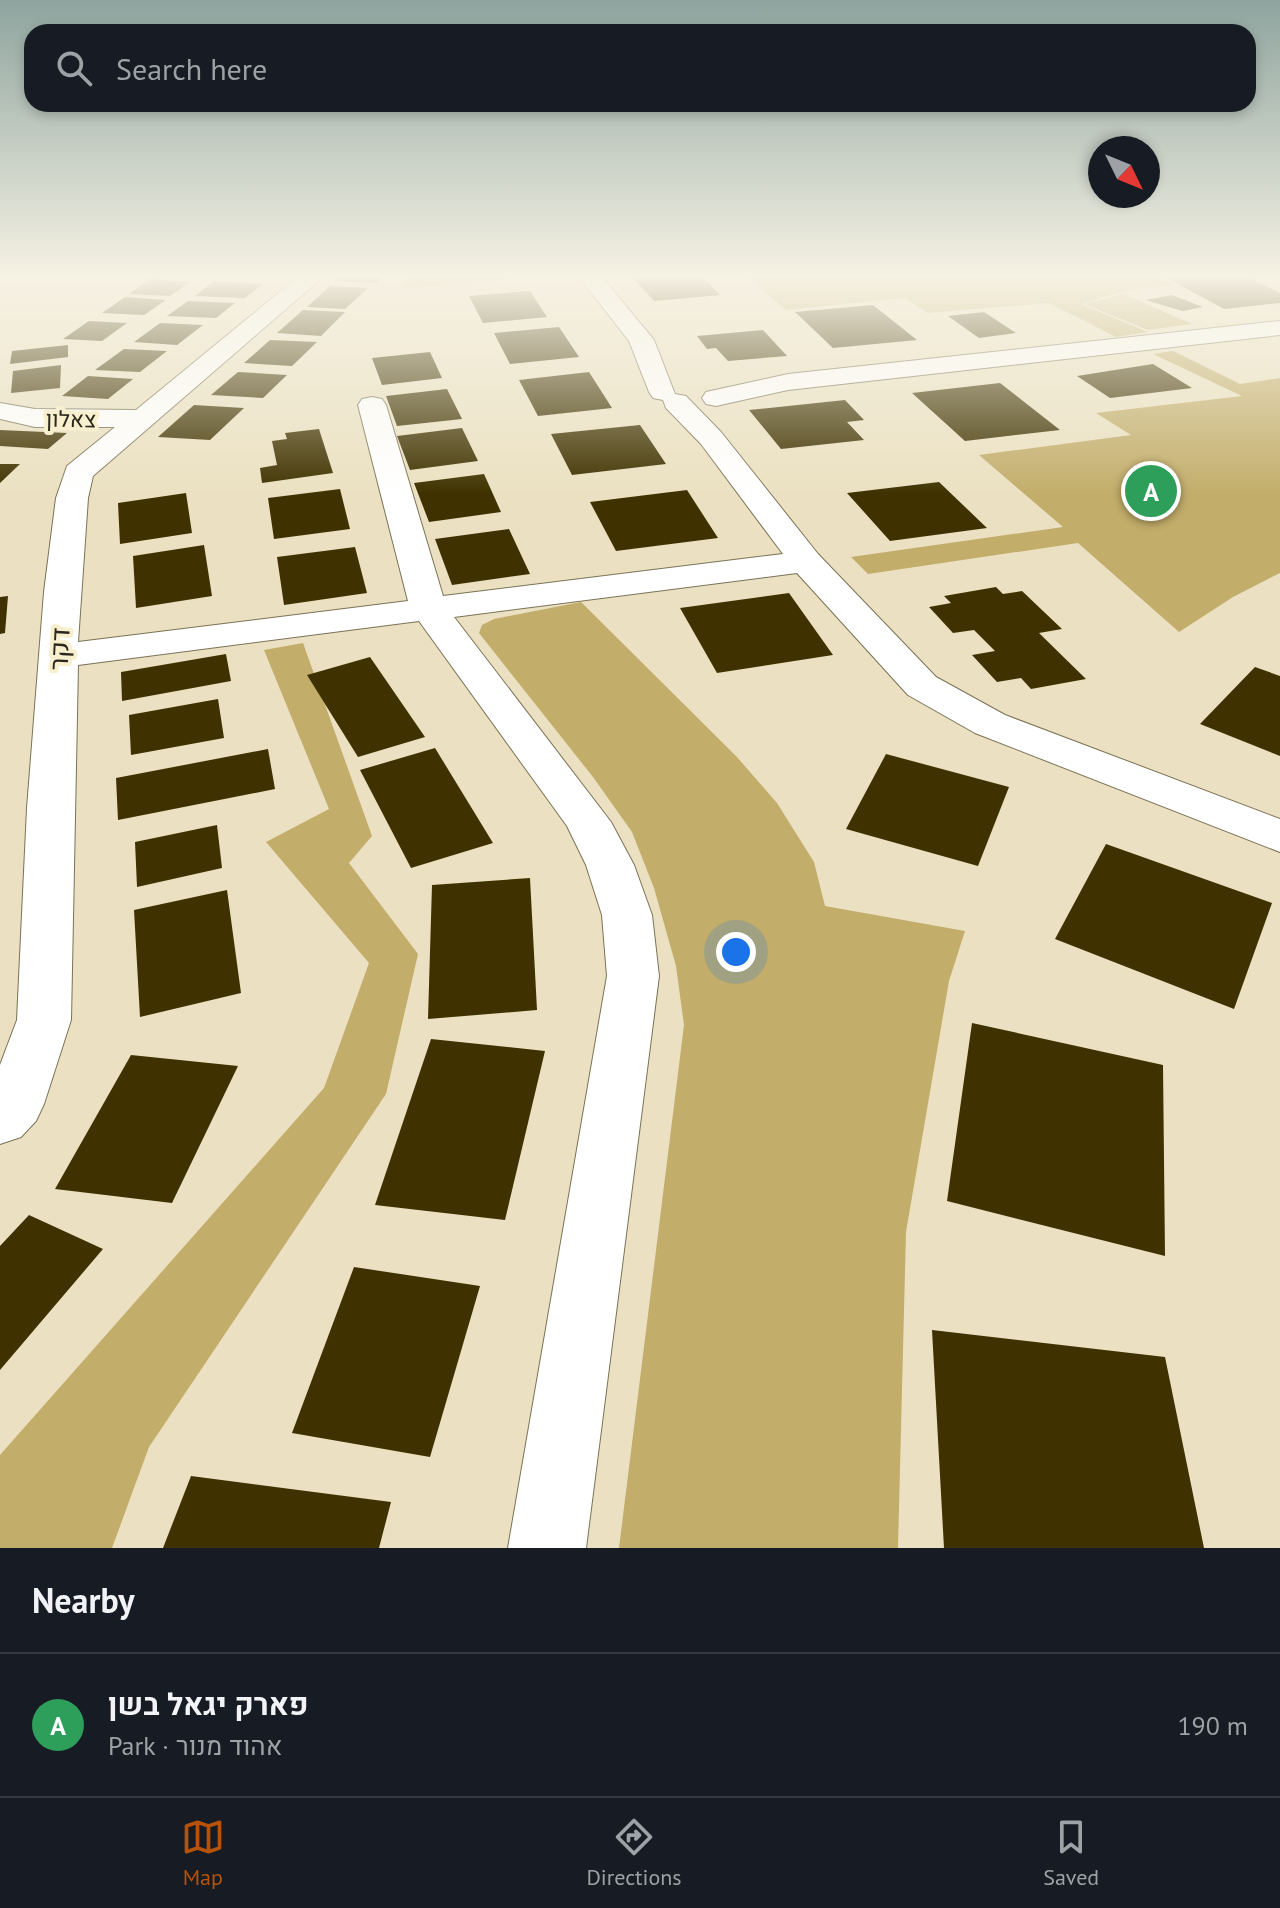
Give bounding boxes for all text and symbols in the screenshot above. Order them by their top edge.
search box [24,24,1256,112]
icon: search [52,46,96,90]
text: Search here [116,49,267,88]
north arrow [1088,136,1160,208]
street label: צאלון [46,405,96,433]
pin: A [1125,461,1177,521]
street label: דקר [41,627,77,671]
your location [716,932,756,972]
text: Nearby [32,1578,134,1622]
text: פארק יגאל בשן [108,1684,309,1723]
text: A [50,1709,66,1742]
text: 190 m [1177,1709,1248,1742]
text: Park · אהוד מנור [108,1729,282,1762]
tab: Map [181,1815,225,1891]
tab: Directions [586,1815,682,1891]
tab: Saved [1043,1815,1099,1891]

